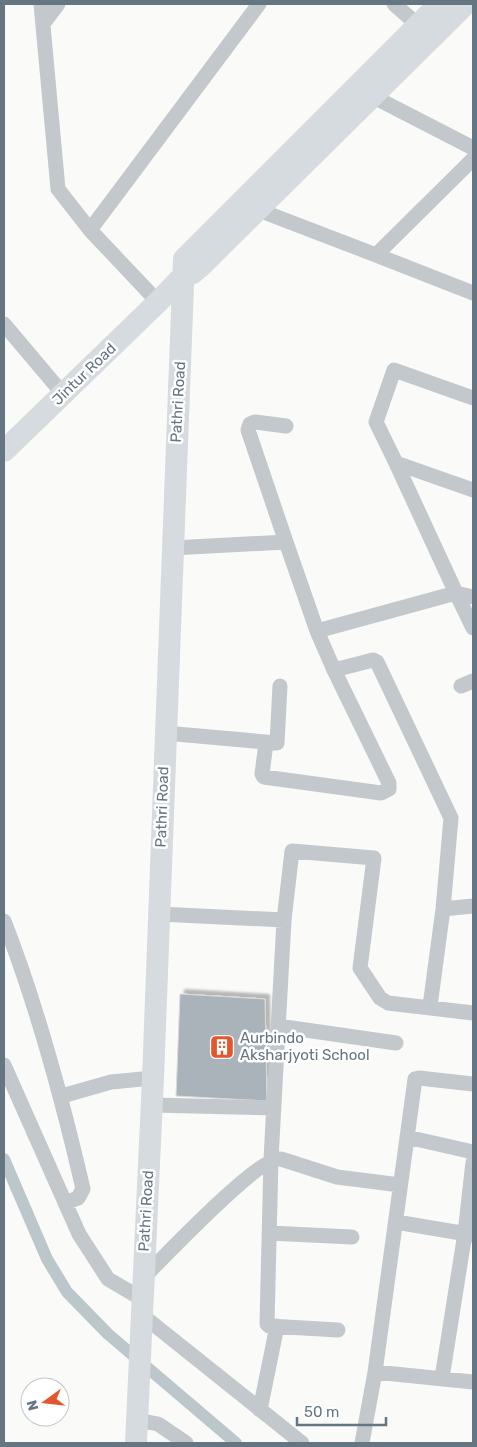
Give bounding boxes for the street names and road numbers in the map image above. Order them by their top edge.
street label: Jintur Road [48,339,120,409]
street label: Pathri Road [167,361,189,443]
street label: Pathri Road [152,766,172,848]
street label: Pathri Road [135,1170,157,1252]

